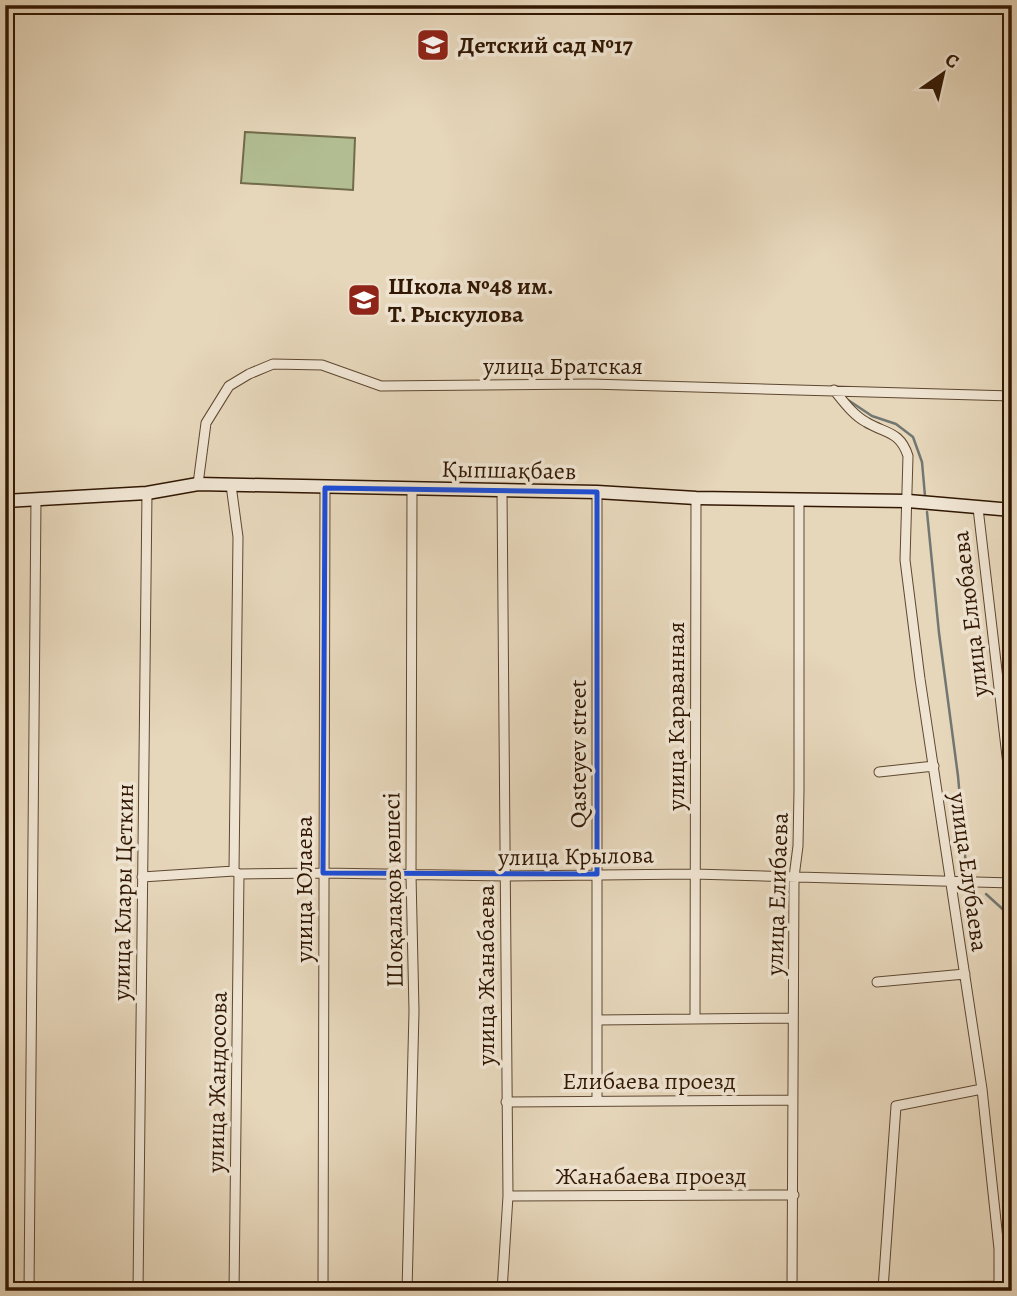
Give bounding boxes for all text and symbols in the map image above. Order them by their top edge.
school or university icon: Детский сад №17 [414,26,452,64]
place label: Детский сад №17 [458,29,634,61]
north arrow [908,38,978,108]
text: С [940,47,964,75]
place label: Школа №48 им. Т. Рыскулова [388,270,554,330]
school or university icon: Школа №48 им. Т. Рыскулова [345,281,383,319]
street label: улица Братская [482,350,643,382]
street label: Қыпшақбаев [441,453,577,487]
street label: улица Елюбаева [944,529,996,700]
street label: улица Караванная [660,622,692,811]
street label: Qasteyev street [562,680,594,828]
street label: улица Клары Цеткин [105,783,141,1002]
street label: улица Елубаева [942,790,996,953]
street label: Шоқалақов көшесі [375,792,411,988]
street label: улица Елибаева [758,812,796,977]
street label: улица Юлаева [288,816,320,963]
street label: улица Крылова [497,839,654,873]
street label: улица Жанабаева [470,885,502,1066]
street label: улица Жандосова [199,991,235,1174]
street label: Елибаева проезд [562,1065,736,1097]
street label: Жанабаева проезд [555,1160,747,1192]

